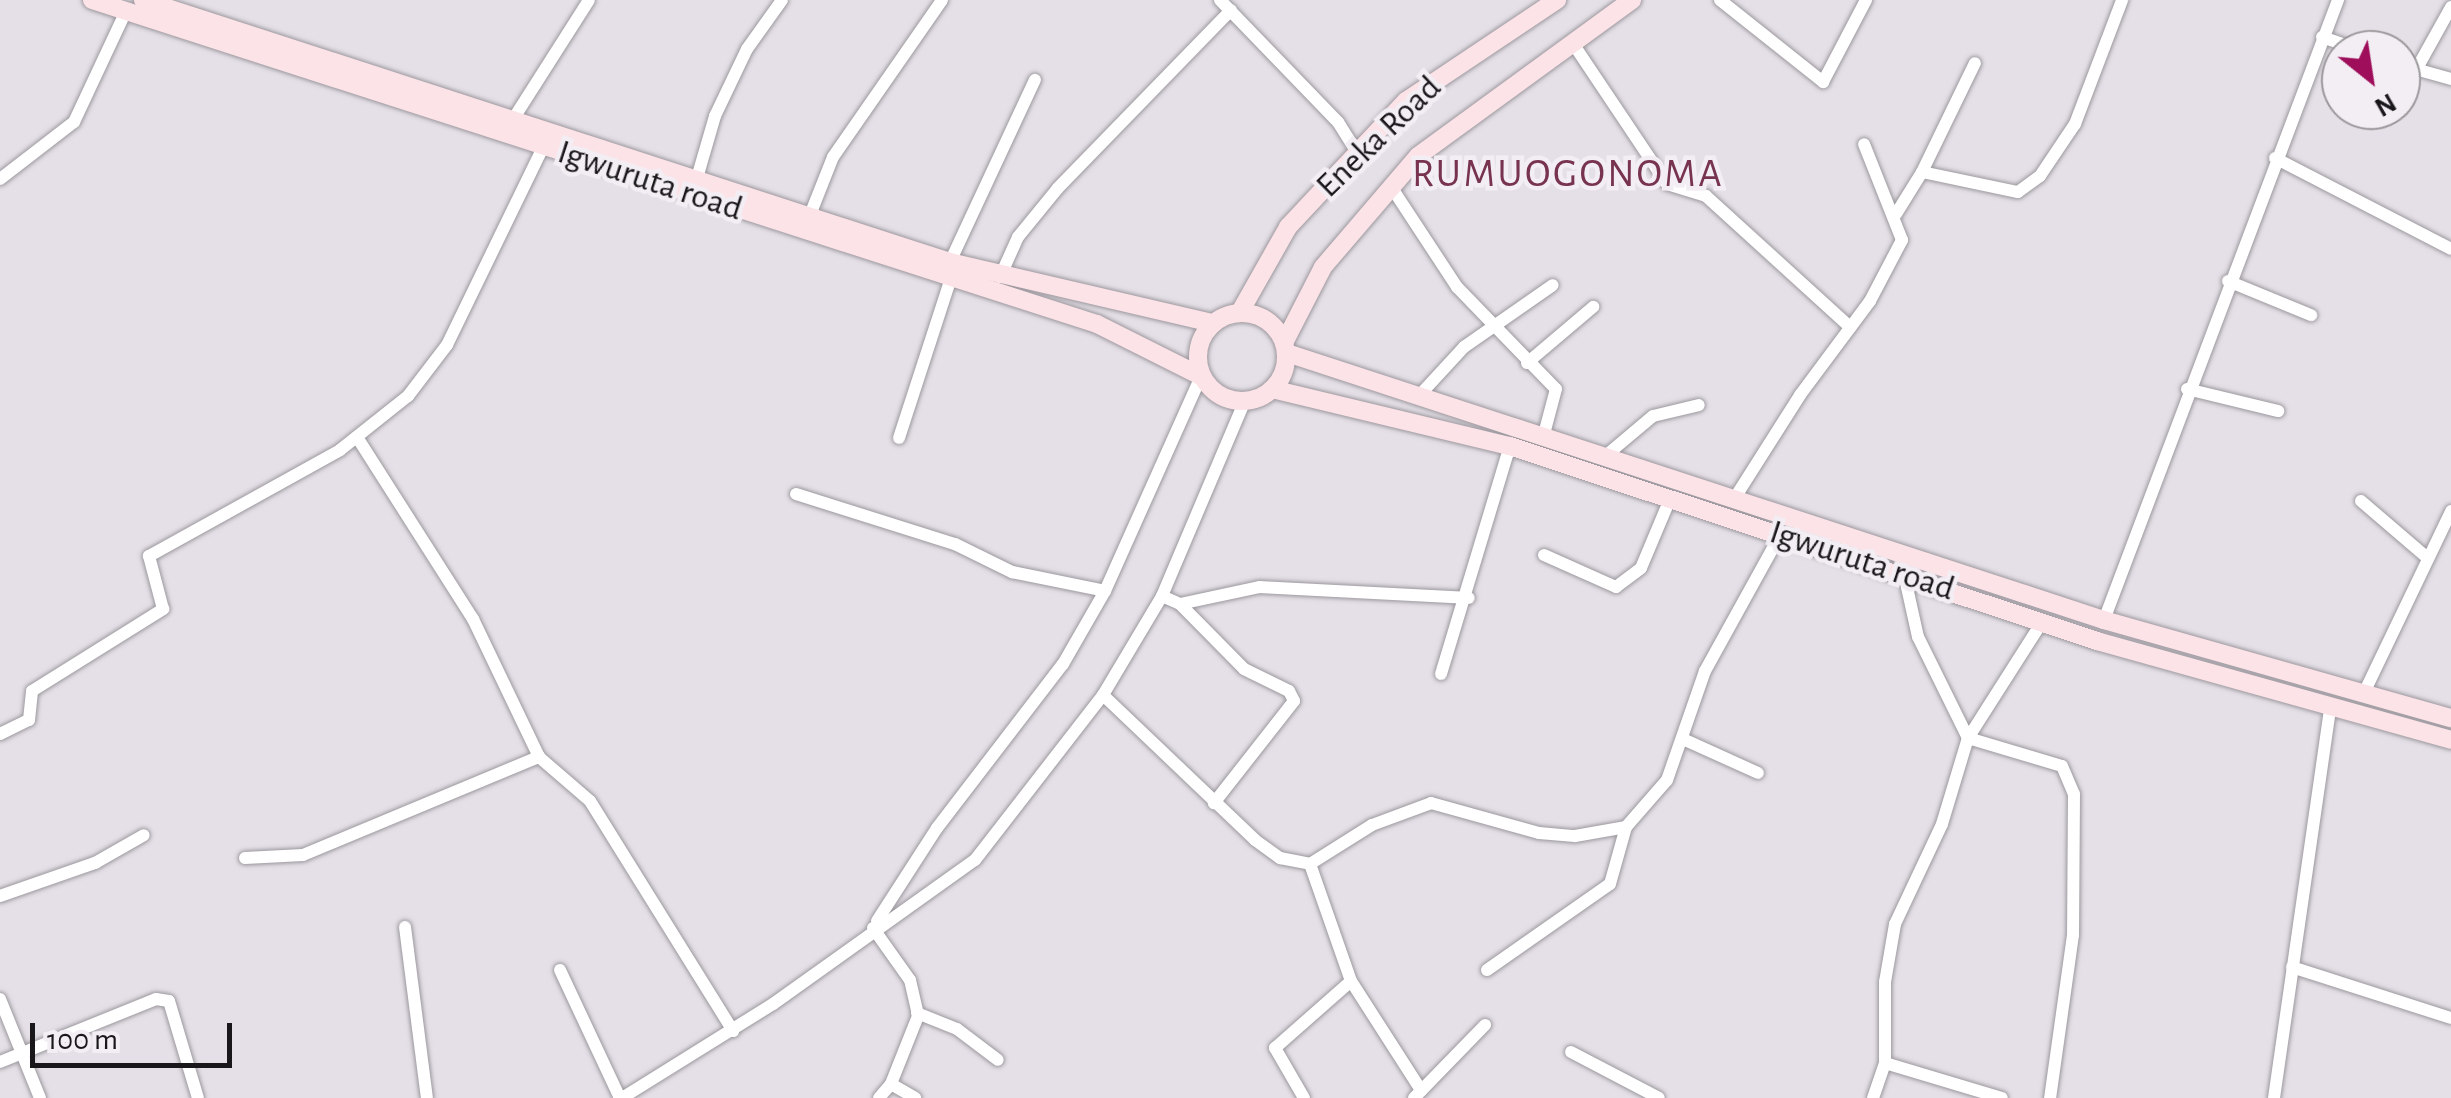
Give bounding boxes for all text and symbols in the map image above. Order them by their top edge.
north arrow [2321,30,2421,130]
street label: Eneka Road [1308,67,1450,207]
text: N [2370,87,2400,121]
street label: Igwuruta road [552,131,748,231]
district label: RUMUOGONOMA [1412,150,1724,198]
street label: Igwuruta road [1764,511,1960,611]
scale bar [35,1003,238,1065]
text: 100 m [47,1025,118,1055]

